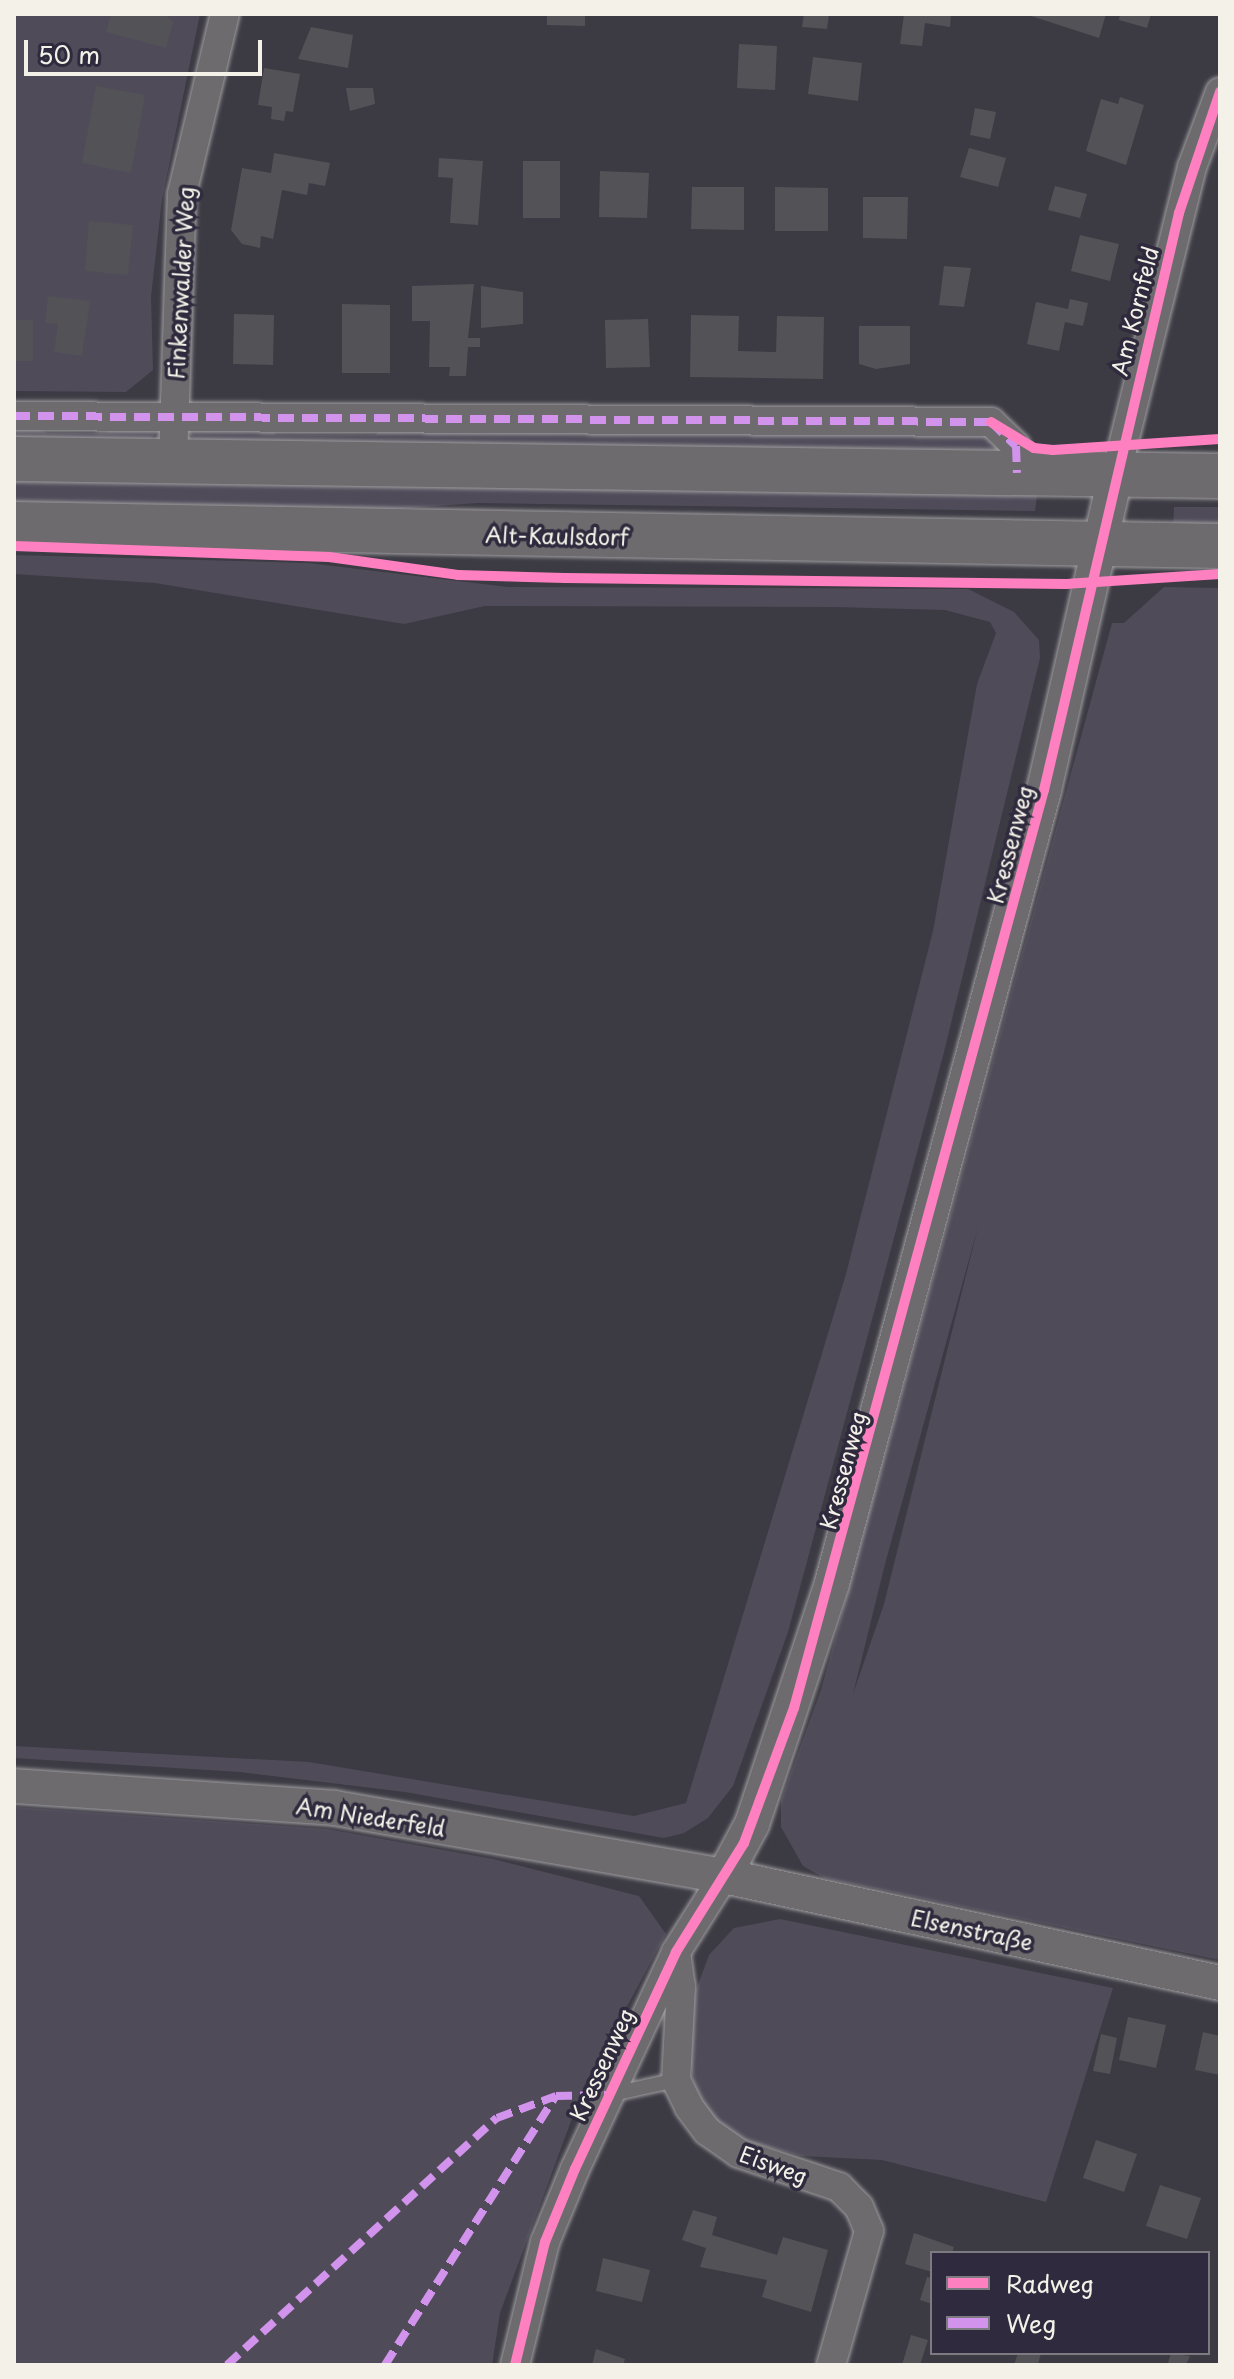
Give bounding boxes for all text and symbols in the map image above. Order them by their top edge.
scale bar [28,24,266,74]
text: 50 m [38,36,100,72]
street label: Finkenwalder Weg [162,185,198,381]
street label: Am Kornfeld [1105,244,1163,378]
street label: Alt-Kaulsdorf [485,521,629,549]
street label: Kressenweg [981,782,1037,906]
street label: Kressenweg [814,1408,870,1532]
street label: Am Niederfeld [295,1791,447,1841]
street label: Elsenstraße [909,1903,1035,1955]
street label: Kressenweg [563,2004,639,2124]
street label: Eisweg [737,2140,811,2188]
legend [930,2251,1210,2355]
text: Radweg [1006,2265,1094,2301]
text: Weg [1006,2305,1056,2341]

